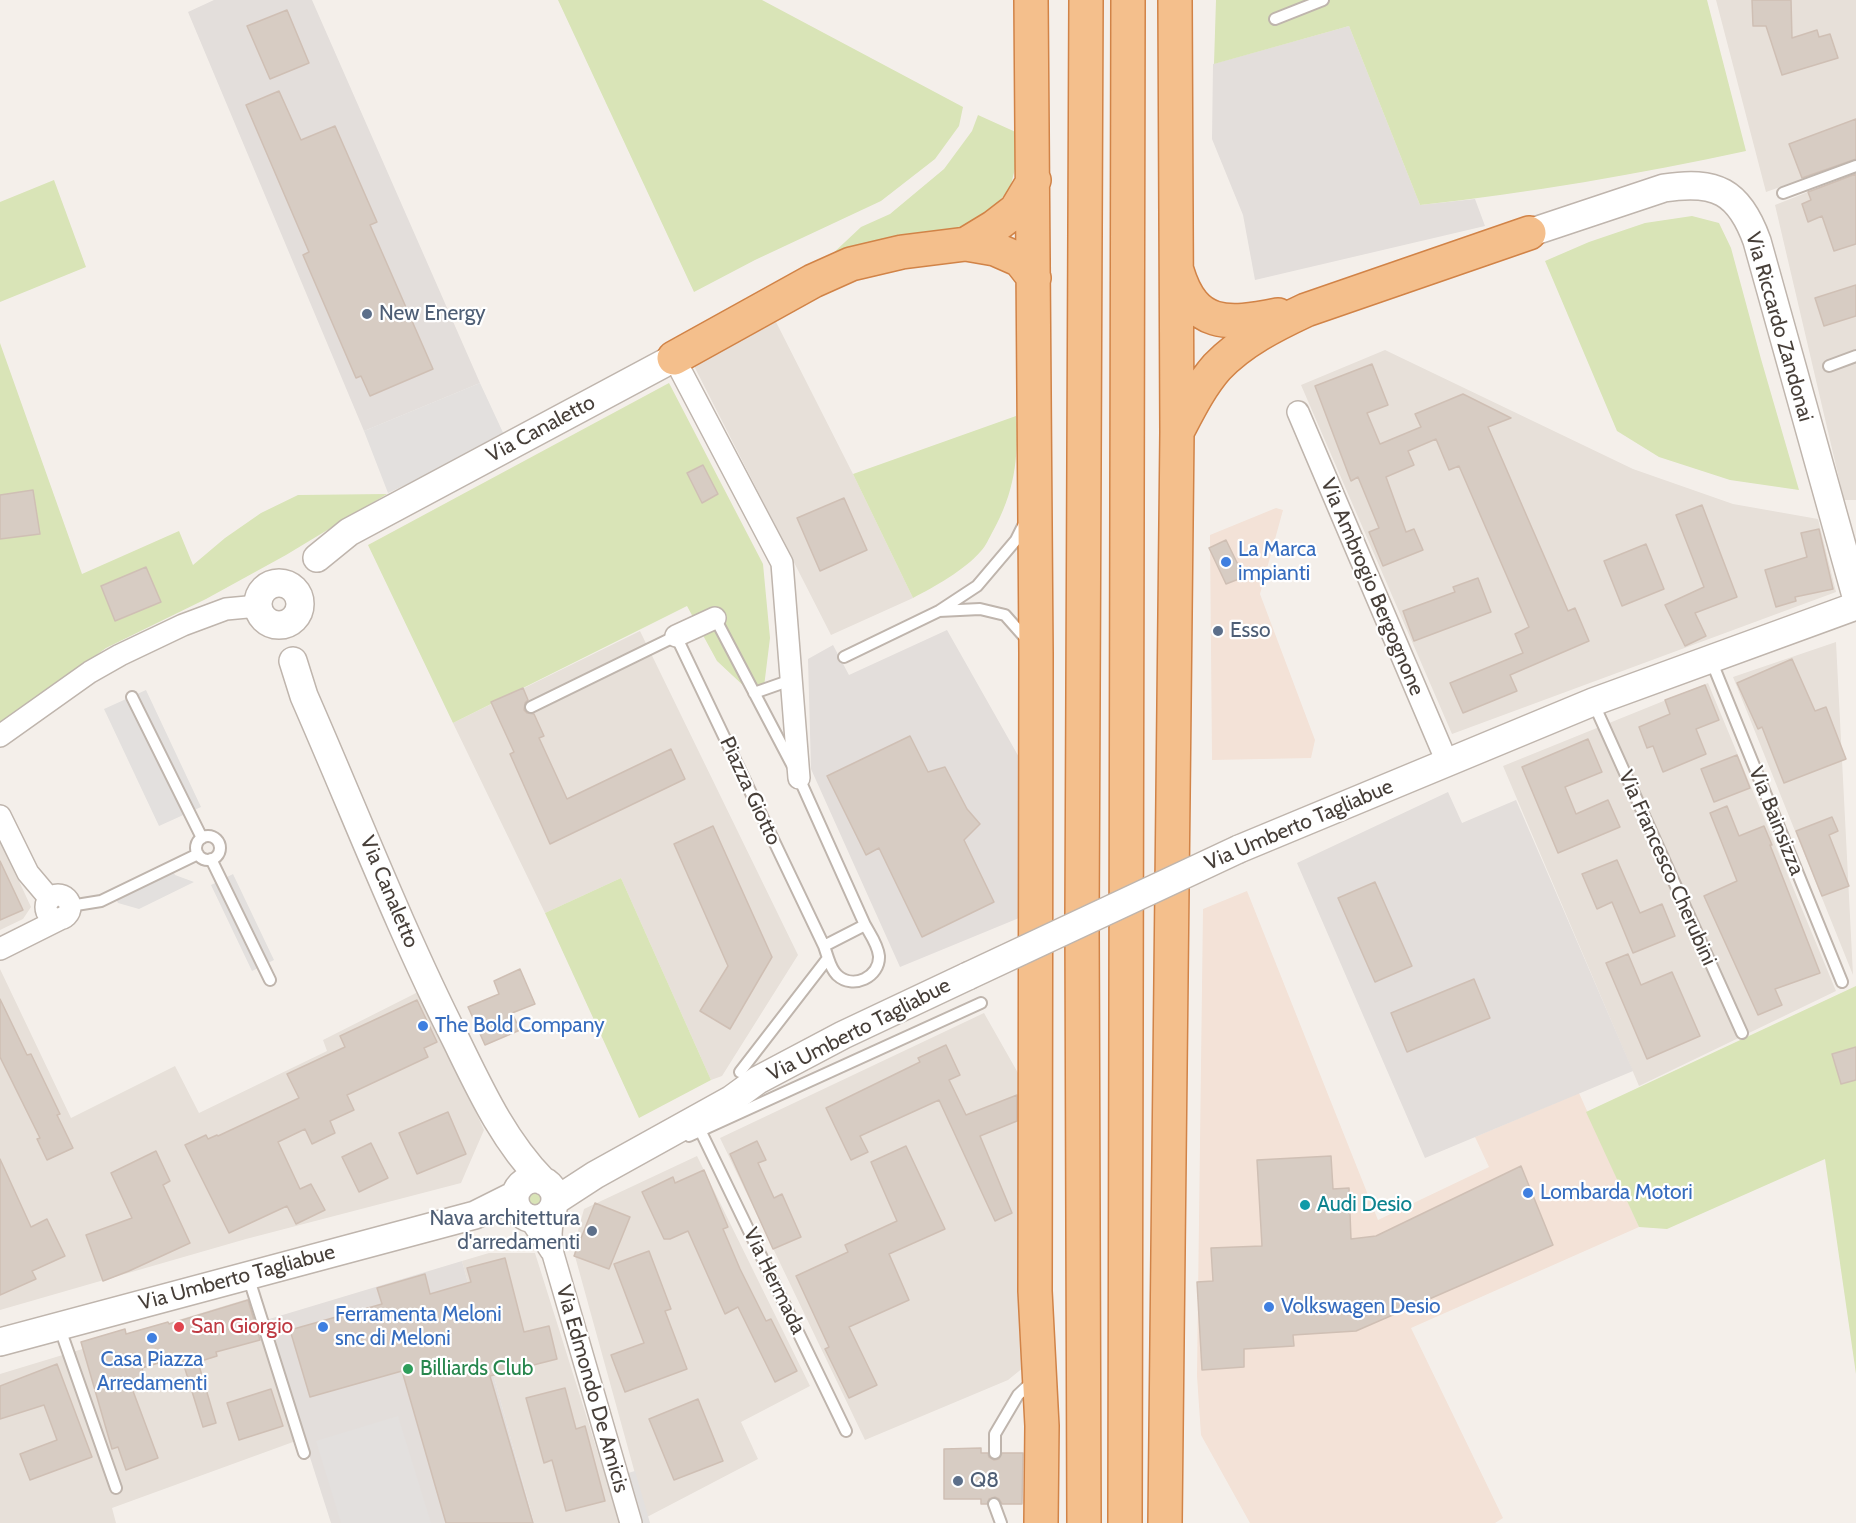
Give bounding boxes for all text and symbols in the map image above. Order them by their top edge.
street label: Via Riccardo Zandonai [1740,229,1818,425]
place label: New Energy [379,301,486,327]
marker: New Energy [360,307,374,321]
street label: Via Canaletto [483,390,599,468]
street label: Via Ambrogio Bergognone [1315,475,1429,699]
place label: La Marca impianti [1238,537,1316,587]
marker: La Marca impianti [1219,555,1233,569]
place label: Esso [1230,618,1270,644]
marker: Esso [1211,624,1225,638]
street label: Piazza Giotto [714,733,786,849]
street label: Via Bainsizza [1743,763,1809,879]
street label: Via Francesco Cherubini [1613,767,1721,969]
street label: Via Umberto Tagliabue [1201,774,1397,876]
street label: Via Canaletto [354,832,424,952]
street label: Via Umberto Tagliabue [763,973,955,1087]
place label: The Bold Company [435,1013,605,1039]
marker: The Bold Company [416,1019,430,1033]
place label: Lombarda Motori [1540,1180,1693,1206]
marker: Lombarda Motori [1521,1186,1535,1200]
place label: Audi Desio [1317,1192,1412,1218]
marker: Audi Desio [1298,1198,1312,1212]
place label: Nava architettura d'arredamenti [429,1206,580,1256]
marker: Nava architettura d'arredamenti [585,1224,599,1238]
street label: Via Hermada [737,1224,811,1338]
street label: Via Umberto Tagliabue [136,1240,338,1316]
street label: Via Edmondo De Amicis [550,1282,634,1496]
place label: Volkswagen Desio [1281,1294,1441,1320]
marker: Volkswagen Desio [1262,1300,1276,1314]
place label: Ferramenta Meloni snc di Meloni [335,1302,502,1352]
place label: San Giorgio [191,1314,293,1340]
marker: San Giorgio [172,1320,186,1334]
marker: Ferramenta Meloni snc di Meloni [316,1320,330,1334]
marker: Casa Piazza Arredamenti [145,1331,159,1345]
place label: Casa Piazza Arredamenti [97,1347,207,1397]
place label: Billiards Club [420,1356,533,1382]
marker: Billiards Club [401,1362,415,1376]
place label: Q8 [970,1468,999,1494]
marker: Q8 [951,1474,965,1488]

